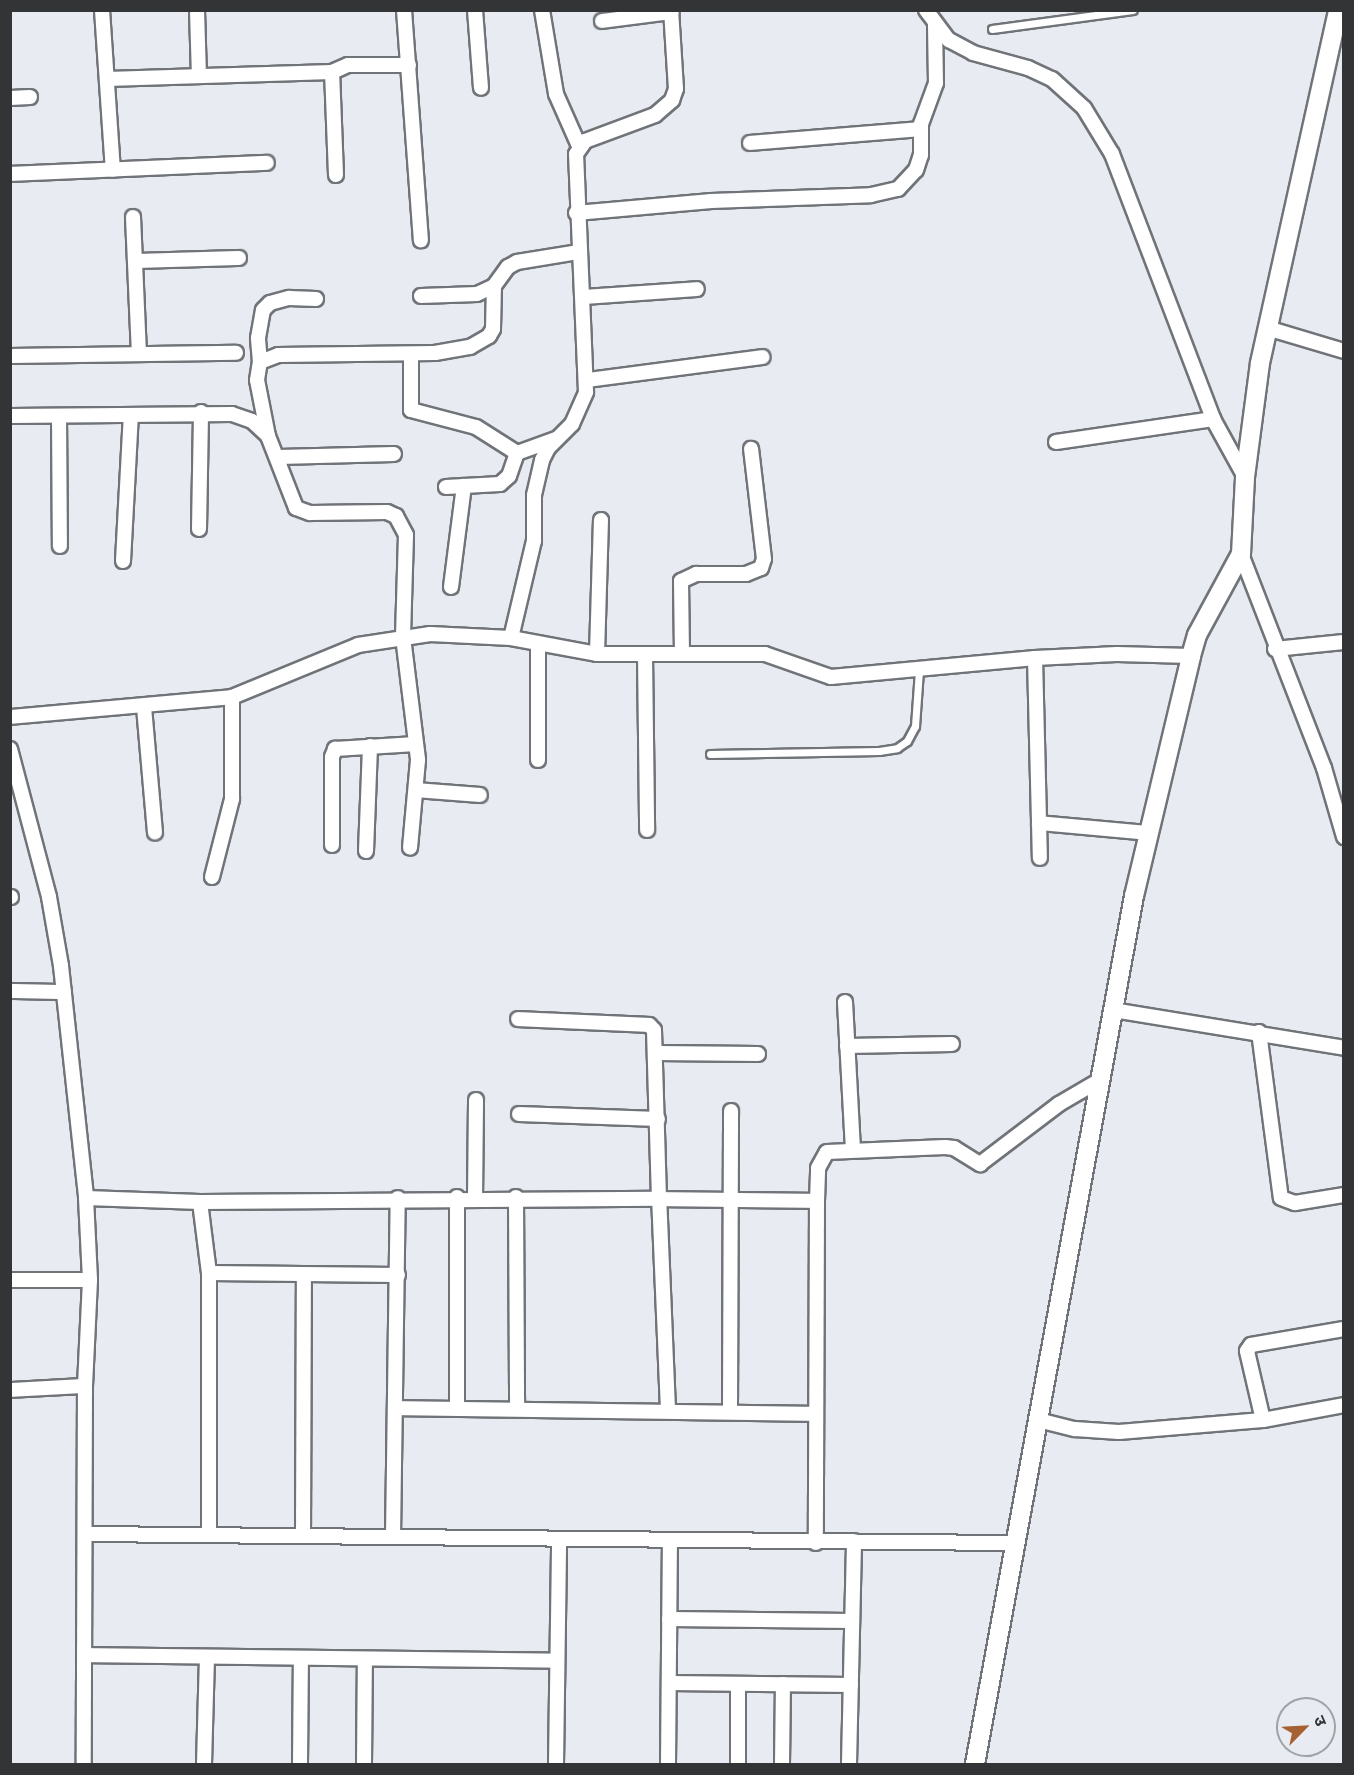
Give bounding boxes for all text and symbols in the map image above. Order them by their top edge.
north arrow [1276,1697,1336,1757]
text: उ [1310,1712,1332,1728]

